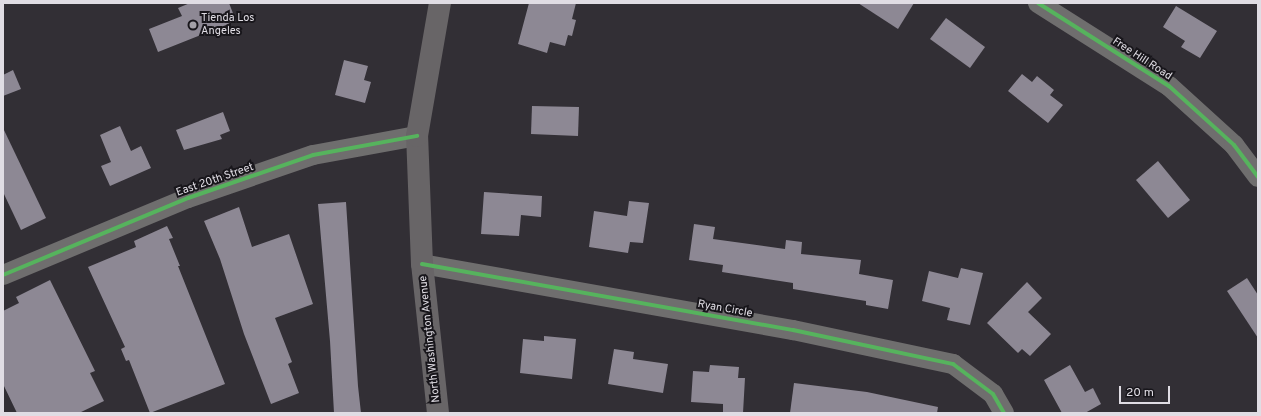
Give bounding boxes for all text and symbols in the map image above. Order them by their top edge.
place label: Tienda Los Angeles [201,12,254,38]
marker: Tienda Los Angeles [188,20,198,30]
street label: Free Hill Road [1110,35,1174,83]
street label: East 20th Street [175,161,255,199]
street label: North Washington Avenue [417,275,443,403]
street label: Ryan Circle [696,298,754,320]
scale bar [1121,378,1172,404]
text: 20 m [1126,385,1154,401]

